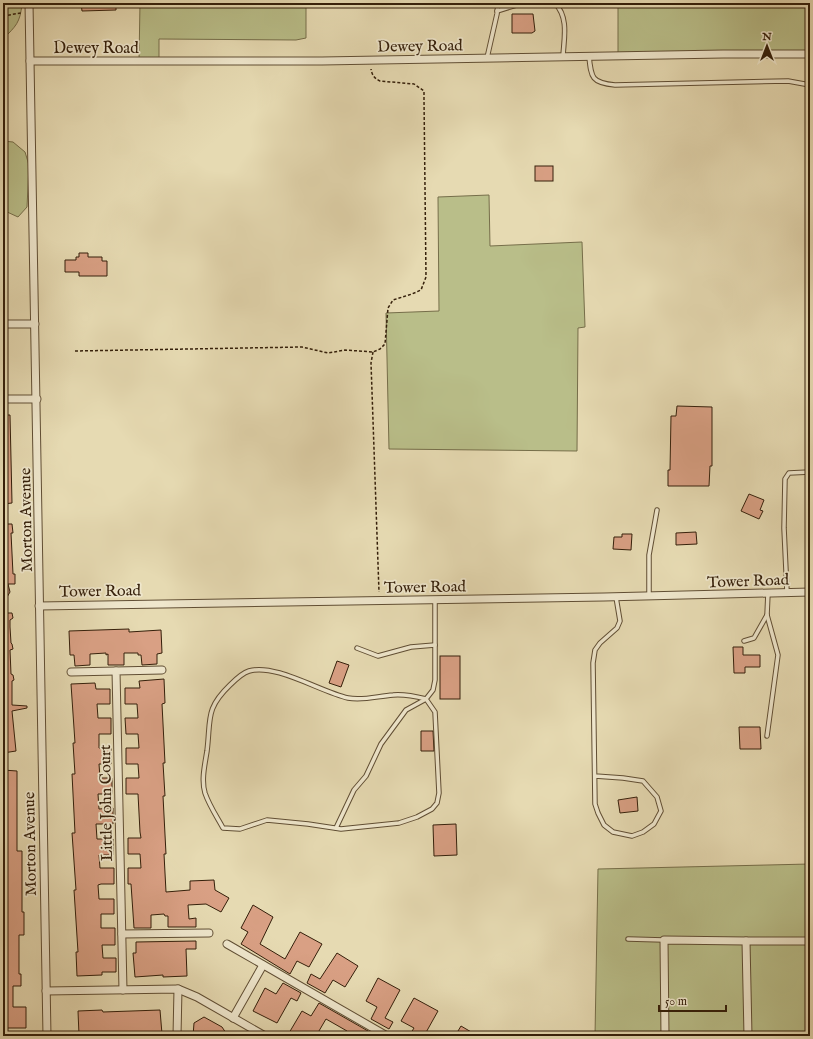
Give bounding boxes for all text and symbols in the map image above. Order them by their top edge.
north arrow [747,26,787,66]
text: N [761,30,772,44]
street label: Dewey Road [377,36,463,58]
street label: Dewey Road [53,39,139,59]
street label: Morton Avenue [16,468,38,572]
street label: Tower Road [707,571,790,593]
street label: Tower Road [384,577,467,599]
street label: Tower Road [59,581,142,603]
street label: Little John Court [96,744,118,861]
street label: Morton Avenue [20,792,42,896]
scale bar [659,987,726,1013]
text: 50 m [665,994,687,1009]

